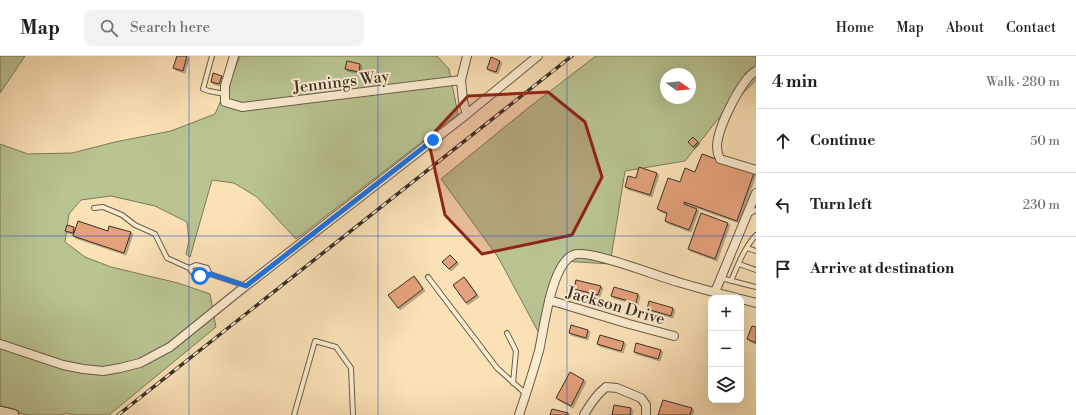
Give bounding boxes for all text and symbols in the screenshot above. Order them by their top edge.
search box [84,10,364,46]
text: Map [20,16,60,40]
icon: search [98,17,120,39]
text: Search here [130,18,210,37]
text: Home [836,19,874,37]
text: Map [896,19,924,37]
text: About [946,19,984,37]
text: Contact [1006,19,1056,37]
street label: Jennings Way [291,66,391,98]
north arrow [660,68,696,104]
text: 4 min [772,71,817,93]
text: Walk · 280 m [986,74,1060,90]
icon: ahead [772,130,794,152]
route end [424,131,442,149]
text: Continue [810,131,875,150]
text: 50 m [1030,133,1060,149]
icon: left [772,194,794,216]
text: Turn left [810,195,872,214]
text: 230 m [1023,197,1060,213]
icon: arrive [772,258,794,280]
text: Arrive at destination [810,259,954,278]
route start [191,267,209,285]
street label: Jackson Drive [563,282,667,330]
map controls [708,295,744,403]
button: + [708,295,744,331]
button: − [708,331,744,367]
button: layers [708,367,744,403]

